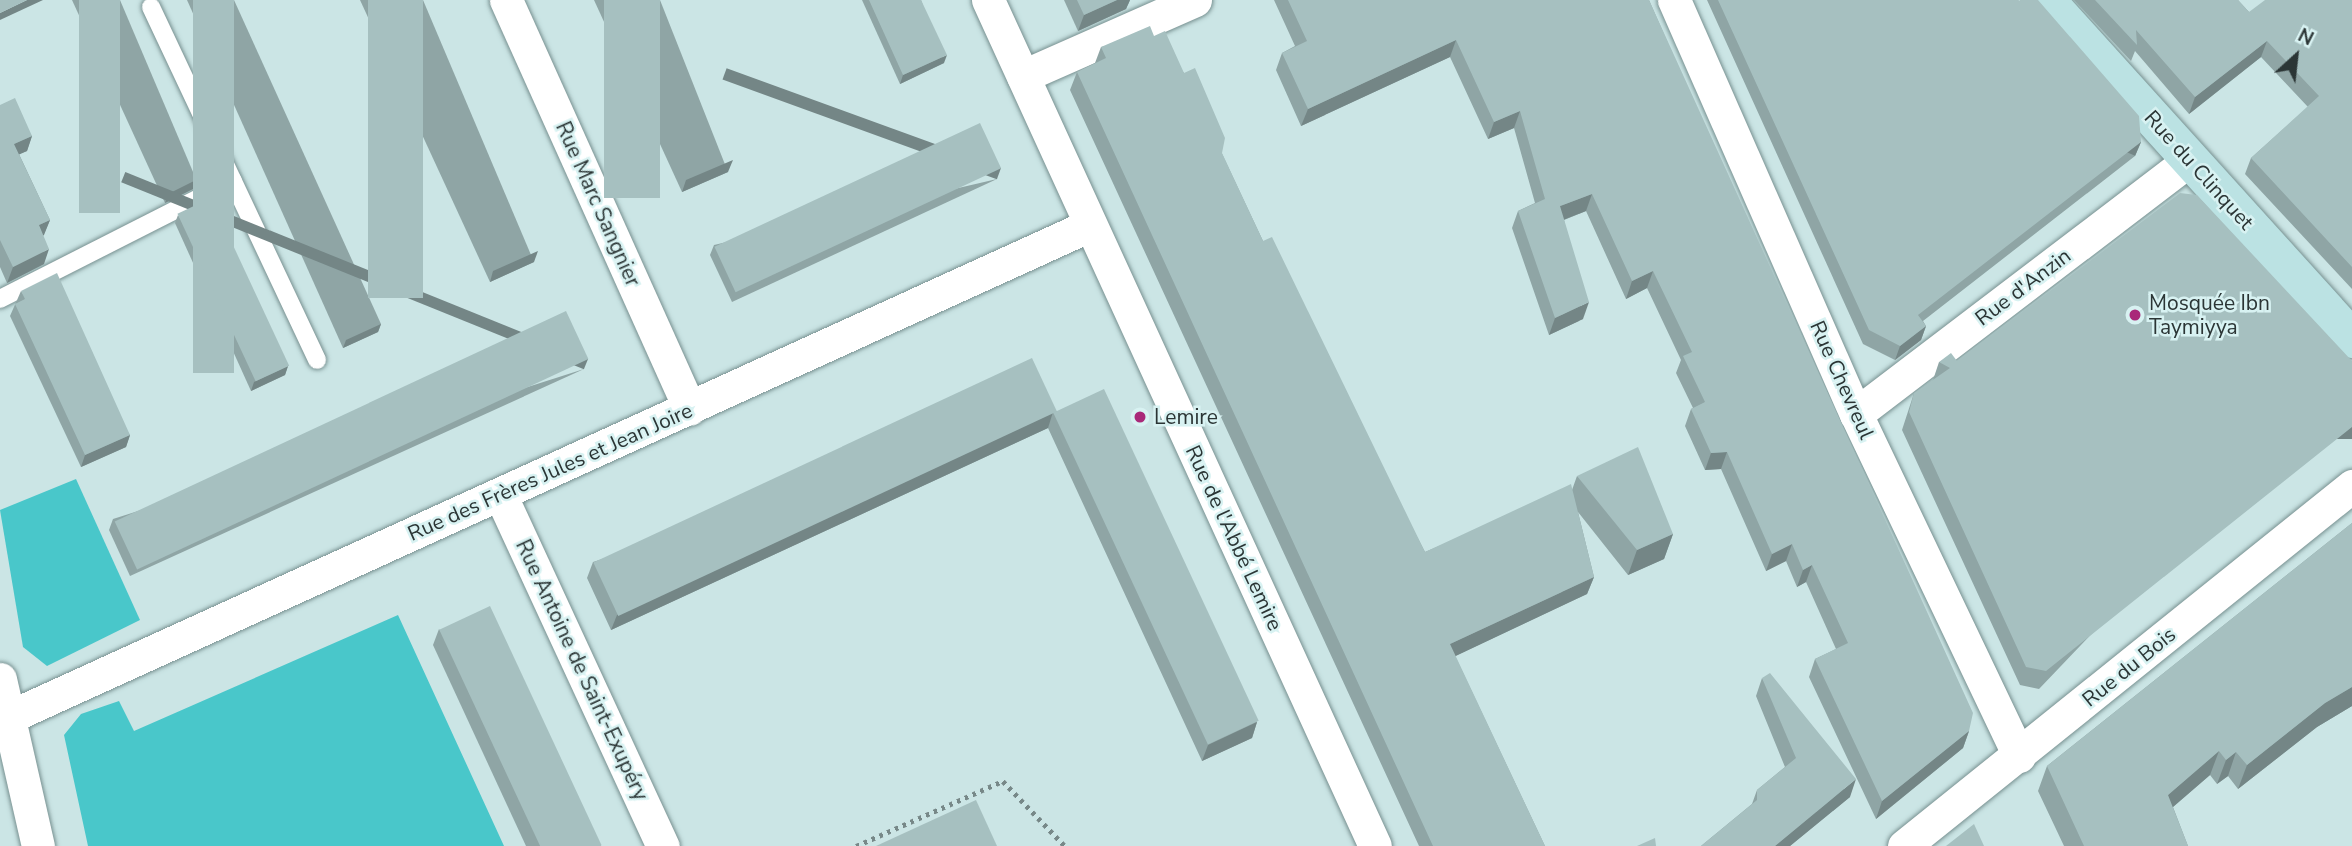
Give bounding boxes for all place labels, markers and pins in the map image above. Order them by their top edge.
place label: Mosquée Ibn Taymiyya [2149,290,2270,340]
marker: Mosquée Ibn Taymiyya [2127,307,2143,323]
place label: Lemire [1154,404,1218,430]
marker: Lemire [1132,409,1148,425]

